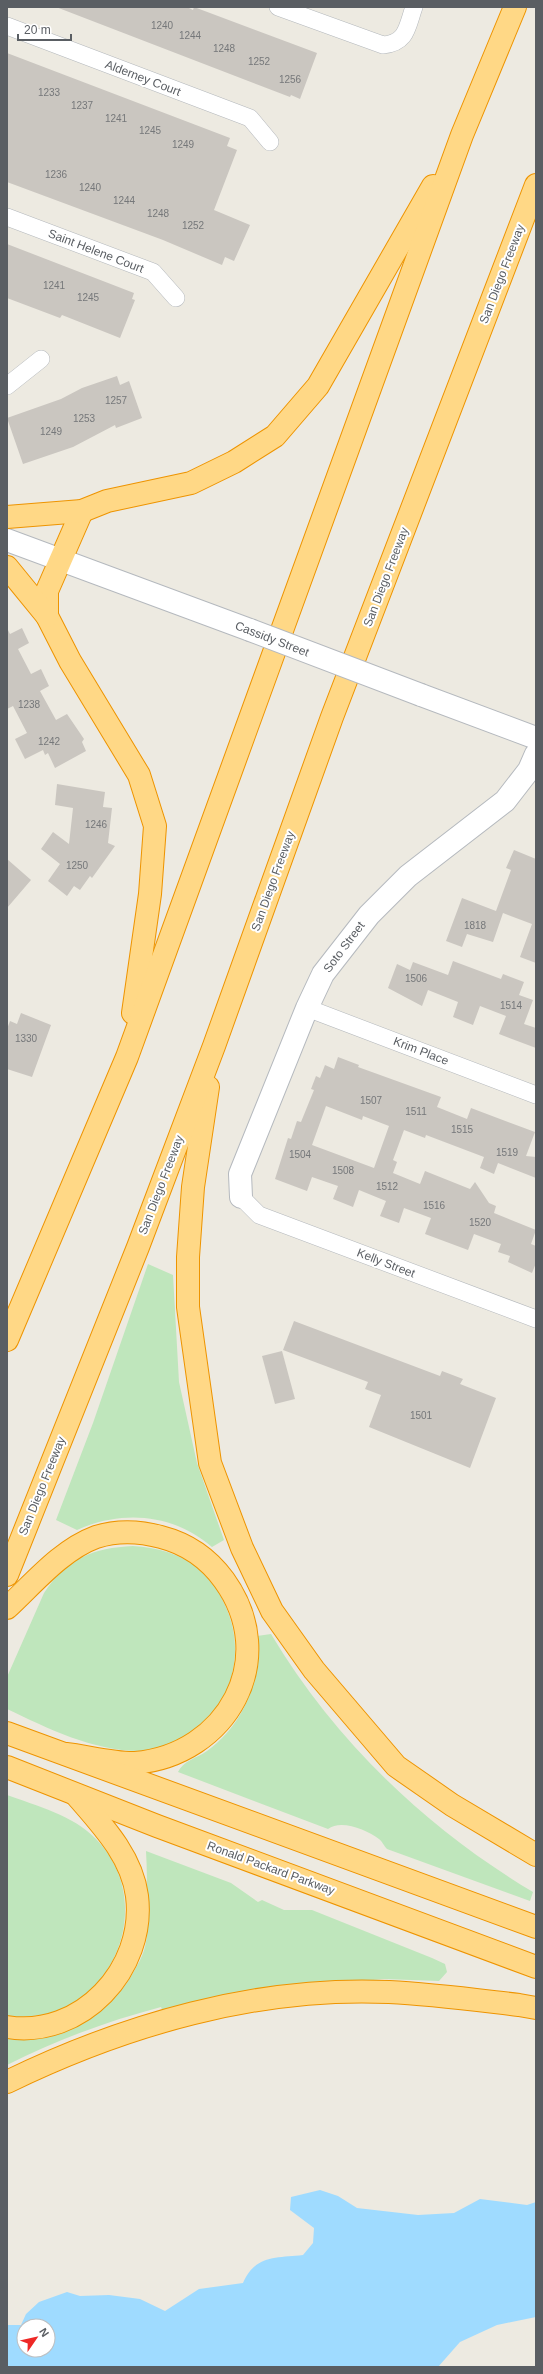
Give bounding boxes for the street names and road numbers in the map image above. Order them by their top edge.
street label: Alderney Court [103,57,183,99]
street label: San Diego Freeway [477,222,527,326]
street label: Saint Helene Court [46,226,146,276]
street label: San Diego Freeway [361,525,411,629]
street label: Cassidy Street [233,618,312,660]
street label: San Diego Freeway [248,829,298,933]
street label: Soto Street [320,918,368,975]
street label: Krim Place [391,1034,451,1068]
street label: San Diego Freeway [136,1133,186,1237]
street label: Kelly Street [355,1245,418,1281]
street label: San Diego Freeway [16,1435,68,1537]
street label: Ronald Packard Parkway [205,1838,337,1898]

